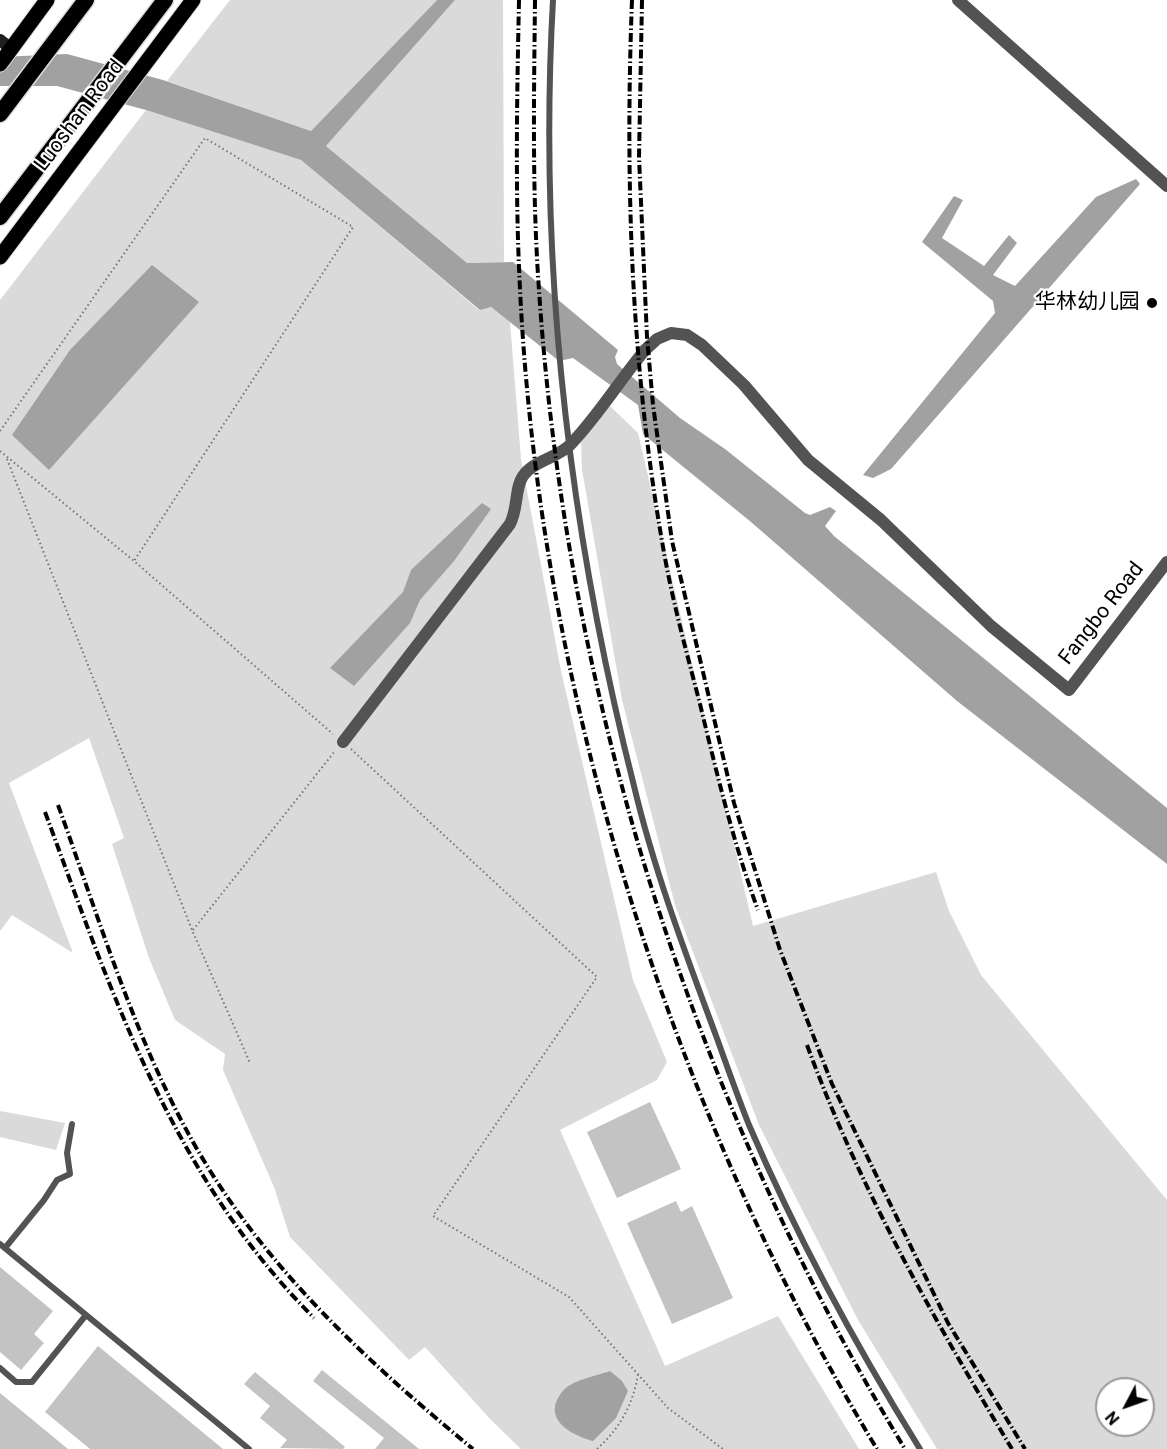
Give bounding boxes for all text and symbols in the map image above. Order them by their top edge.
street label: Luoshan Road [30,55,130,177]
place label: 华林幼儿园 [1035,290,1140,316]
marker: 华林幼儿园 [1145,296,1159,310]
street label: Fangbo Road [1054,558,1150,670]
north arrow [1095,1377,1155,1437]
text: N [1102,1407,1123,1428]

